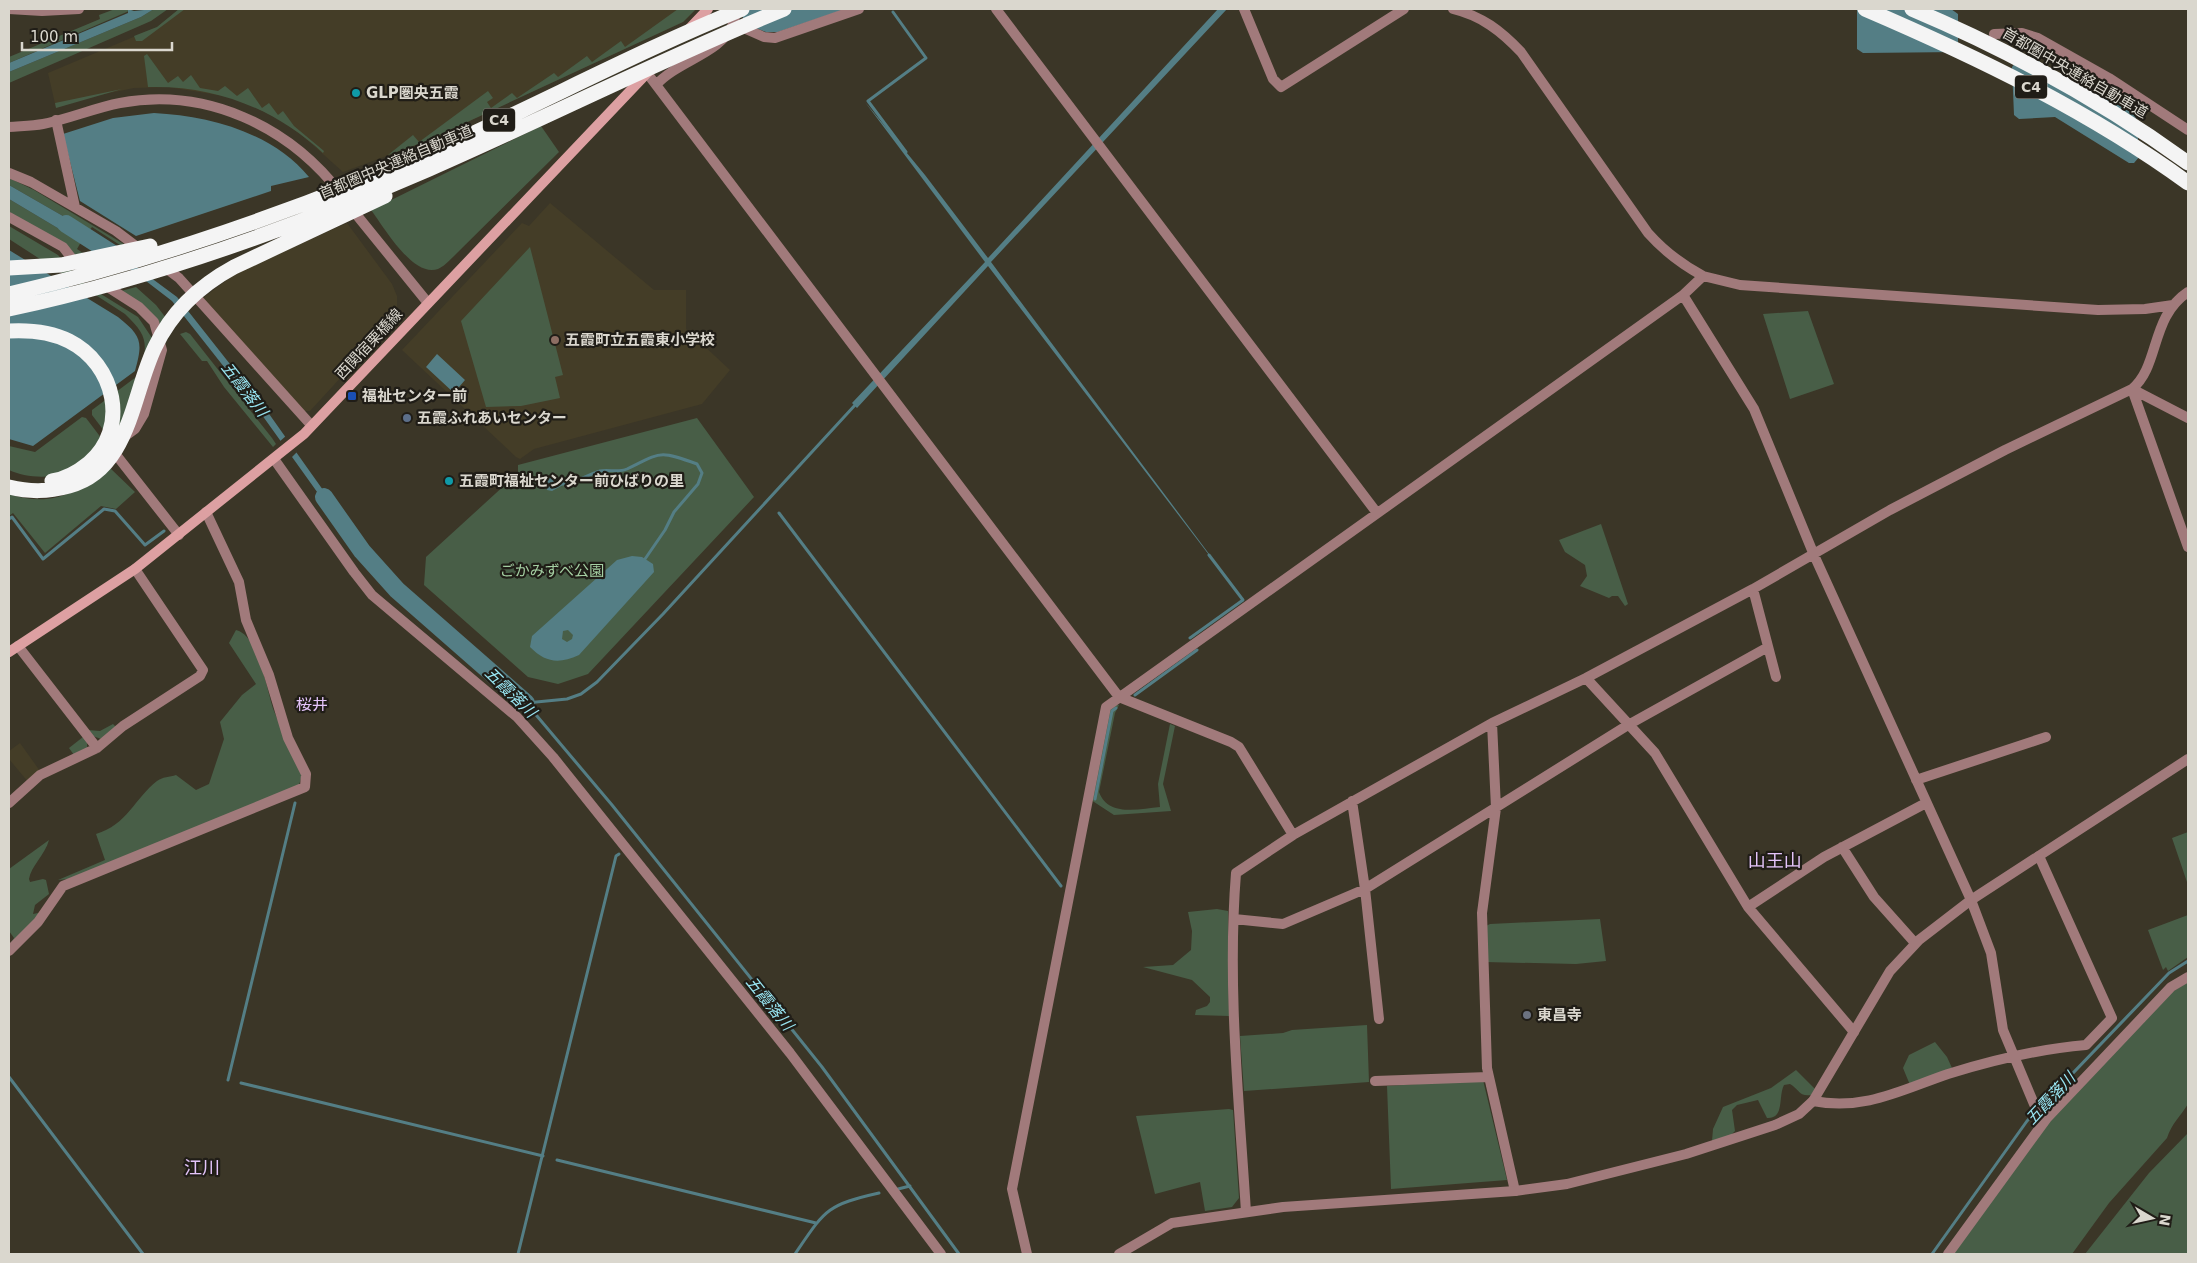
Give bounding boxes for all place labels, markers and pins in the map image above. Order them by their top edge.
place label: GLP圏央五霞 [366,84,459,102]
marker: GLP圏央五霞 [350,87,362,99]
place label: 五霞町立五霞東小学校 [565,331,715,349]
marker: 五霞町立五霞東小学校 [549,334,561,346]
place label: 福祉センター前 [361,387,467,405]
marker: 福祉センター前 [346,390,358,402]
place label: 五霞ふれあいセンター [417,409,567,427]
marker: 五霞ふれあいセンター [401,412,413,424]
place label: 五霞町福祉センター前ひばりの里 [459,472,684,490]
marker: 五霞町福祉センター前ひばりの里 [443,475,455,487]
place label: 東昌寺 [1537,1006,1582,1024]
marker: 東昌寺 [1521,1009,1533,1021]

